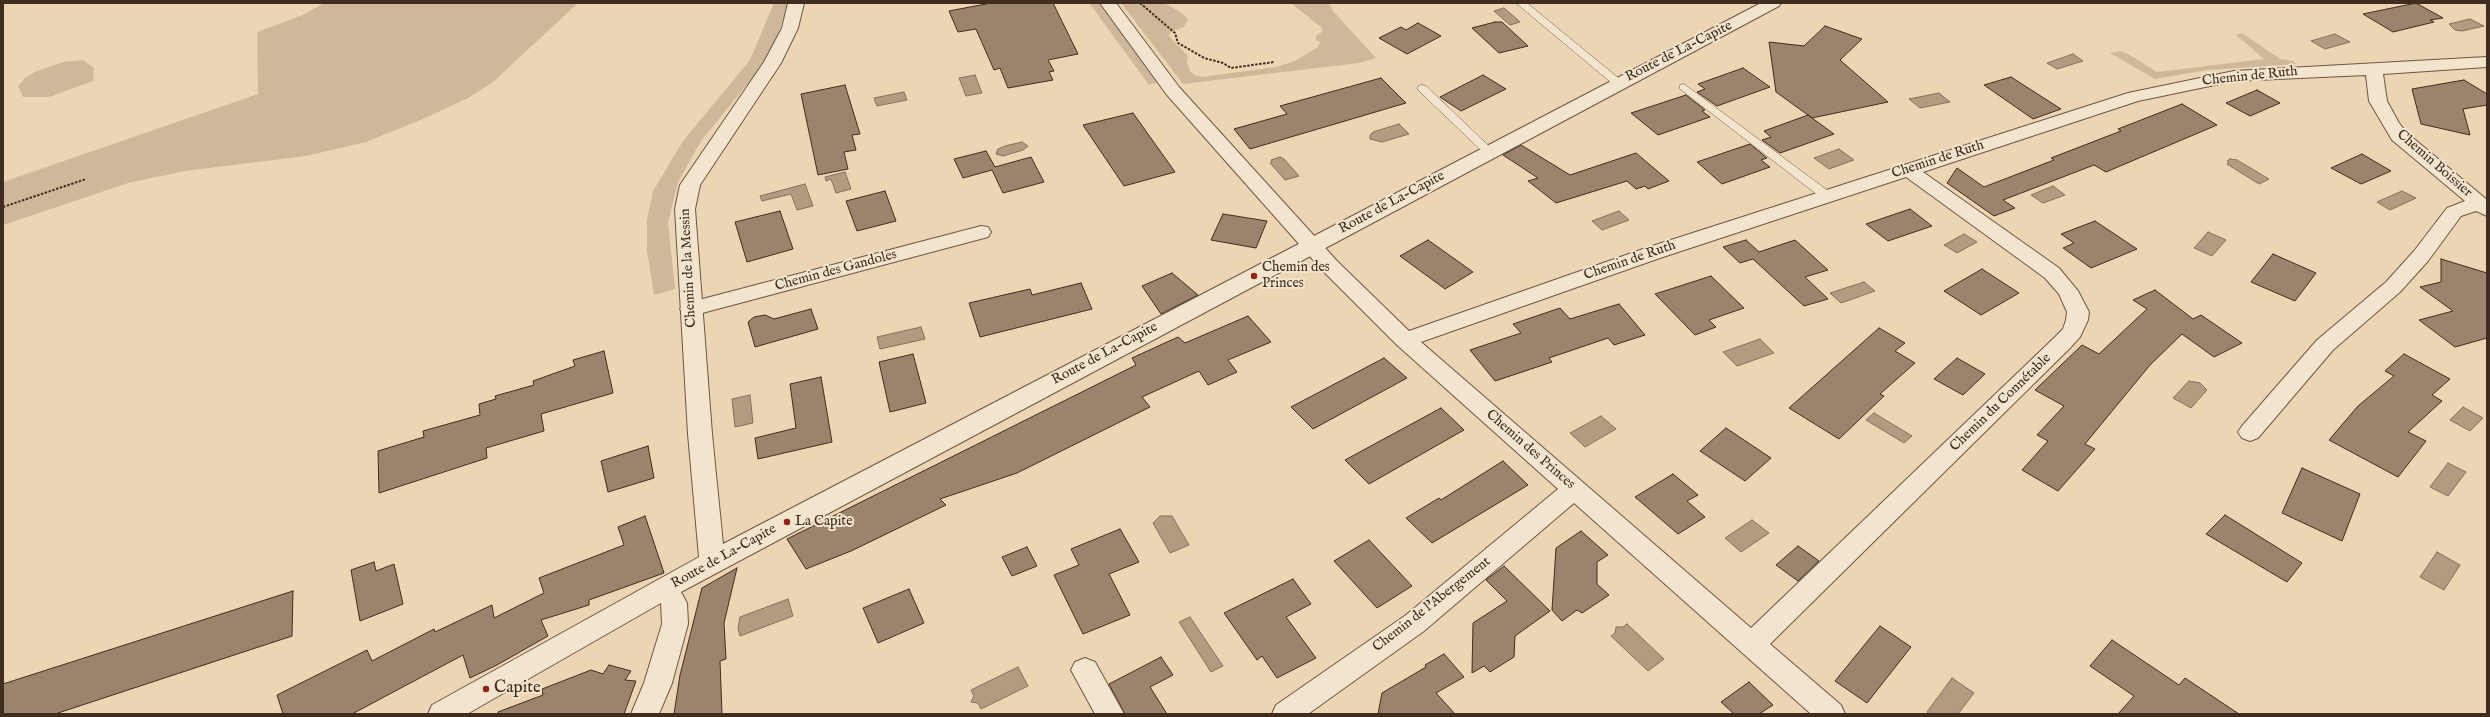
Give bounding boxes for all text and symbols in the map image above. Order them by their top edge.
street label: Route de La-Capite [1623,18,1735,86]
street label: Chemin de Ruth [2201,64,2299,90]
street label: Chemin Boissier [2393,127,2475,201]
street label: Chemin de Ruth [1890,137,1986,183]
street label: Route de La-Capite [1336,168,1448,238]
street label: Chemin de la Messin [677,208,701,328]
street label: Chemin de Ruth [1582,237,1678,285]
street label: Chemin des Gandoles [773,247,899,295]
place label: Chemin des Princes [1262,260,1330,292]
marker: Chemin des Princes [1249,271,1259,281]
street label: Route de La-Capite [1049,319,1161,389]
street label: Chemin du Connétable [1947,350,2055,456]
street label: Chemin des Princes [1482,407,1578,493]
place label: La Capite [795,514,853,530]
marker: La Capite [782,517,792,527]
street label: Route de La-Capite [669,521,779,593]
street label: Chemin de l'Abergement [1370,554,1494,656]
place label: Capite [494,679,541,699]
marker: Capite [481,684,491,694]

